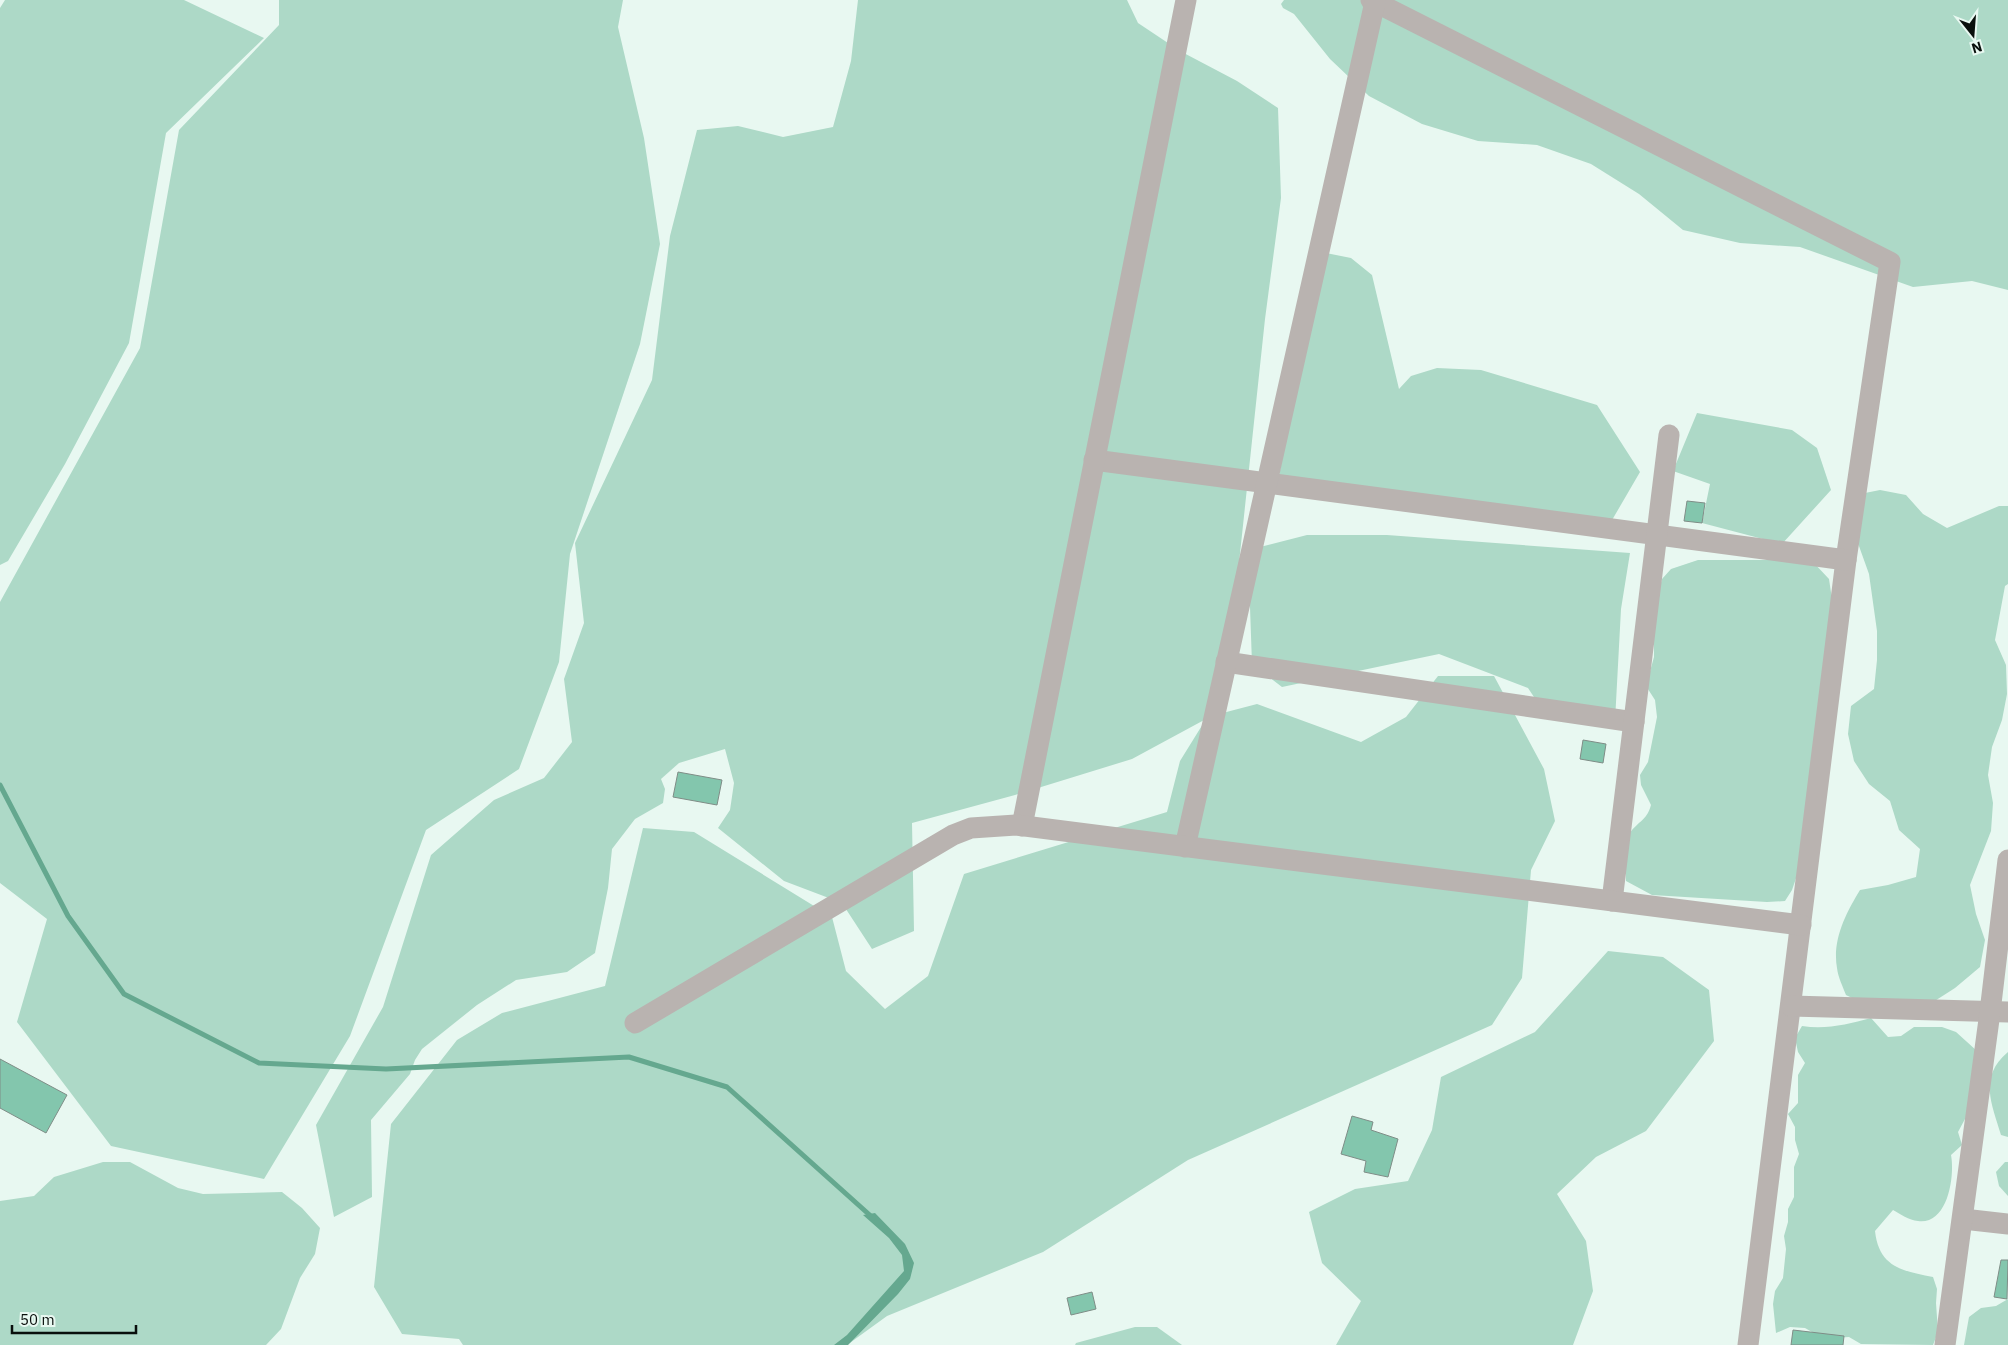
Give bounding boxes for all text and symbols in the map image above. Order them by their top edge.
north arrow [1948,10,1998,60]
text: N [1969,37,1984,58]
scale bar [12,1302,136,1334]
text: 50 m [20,1310,55,1329]

